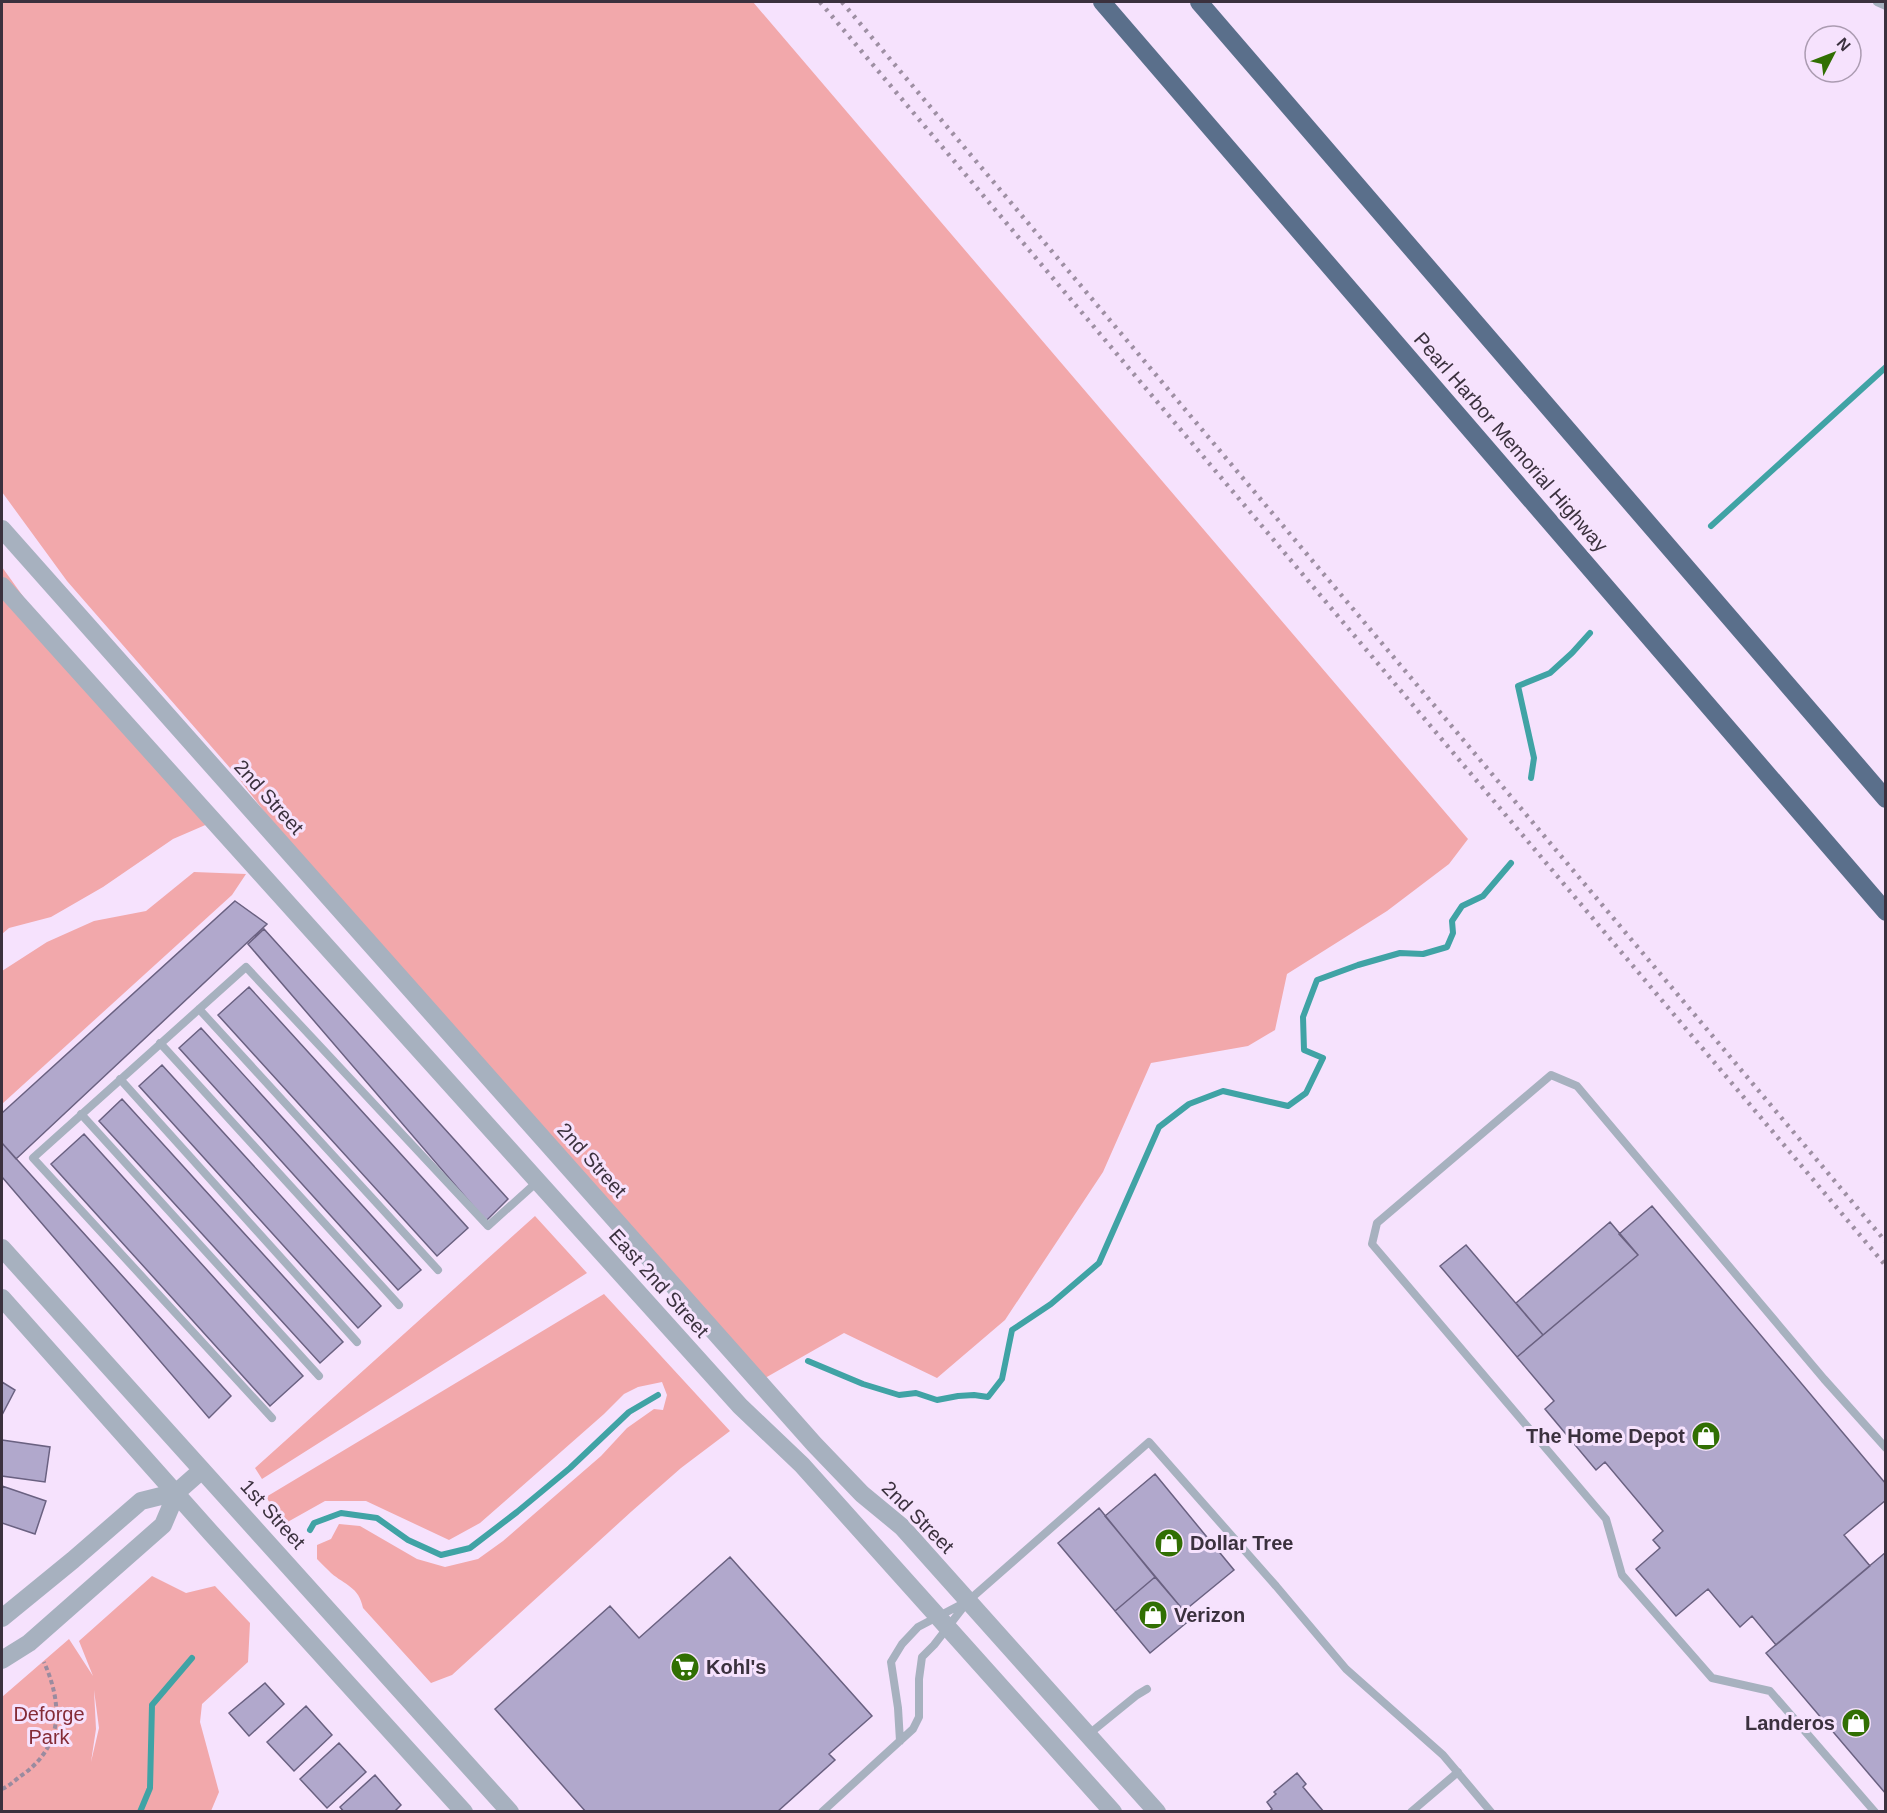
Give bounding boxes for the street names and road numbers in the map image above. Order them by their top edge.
street label: Pearl Harbor Memorial Highway [1410,328,1612,556]
street label: 2nd Street [230,755,308,839]
street label: 2nd Street [553,1118,631,1202]
street label: East 2nd Street [605,1224,714,1342]
street label: 1st Street [236,1475,310,1553]
street label: 2nd Street [878,1477,959,1558]

